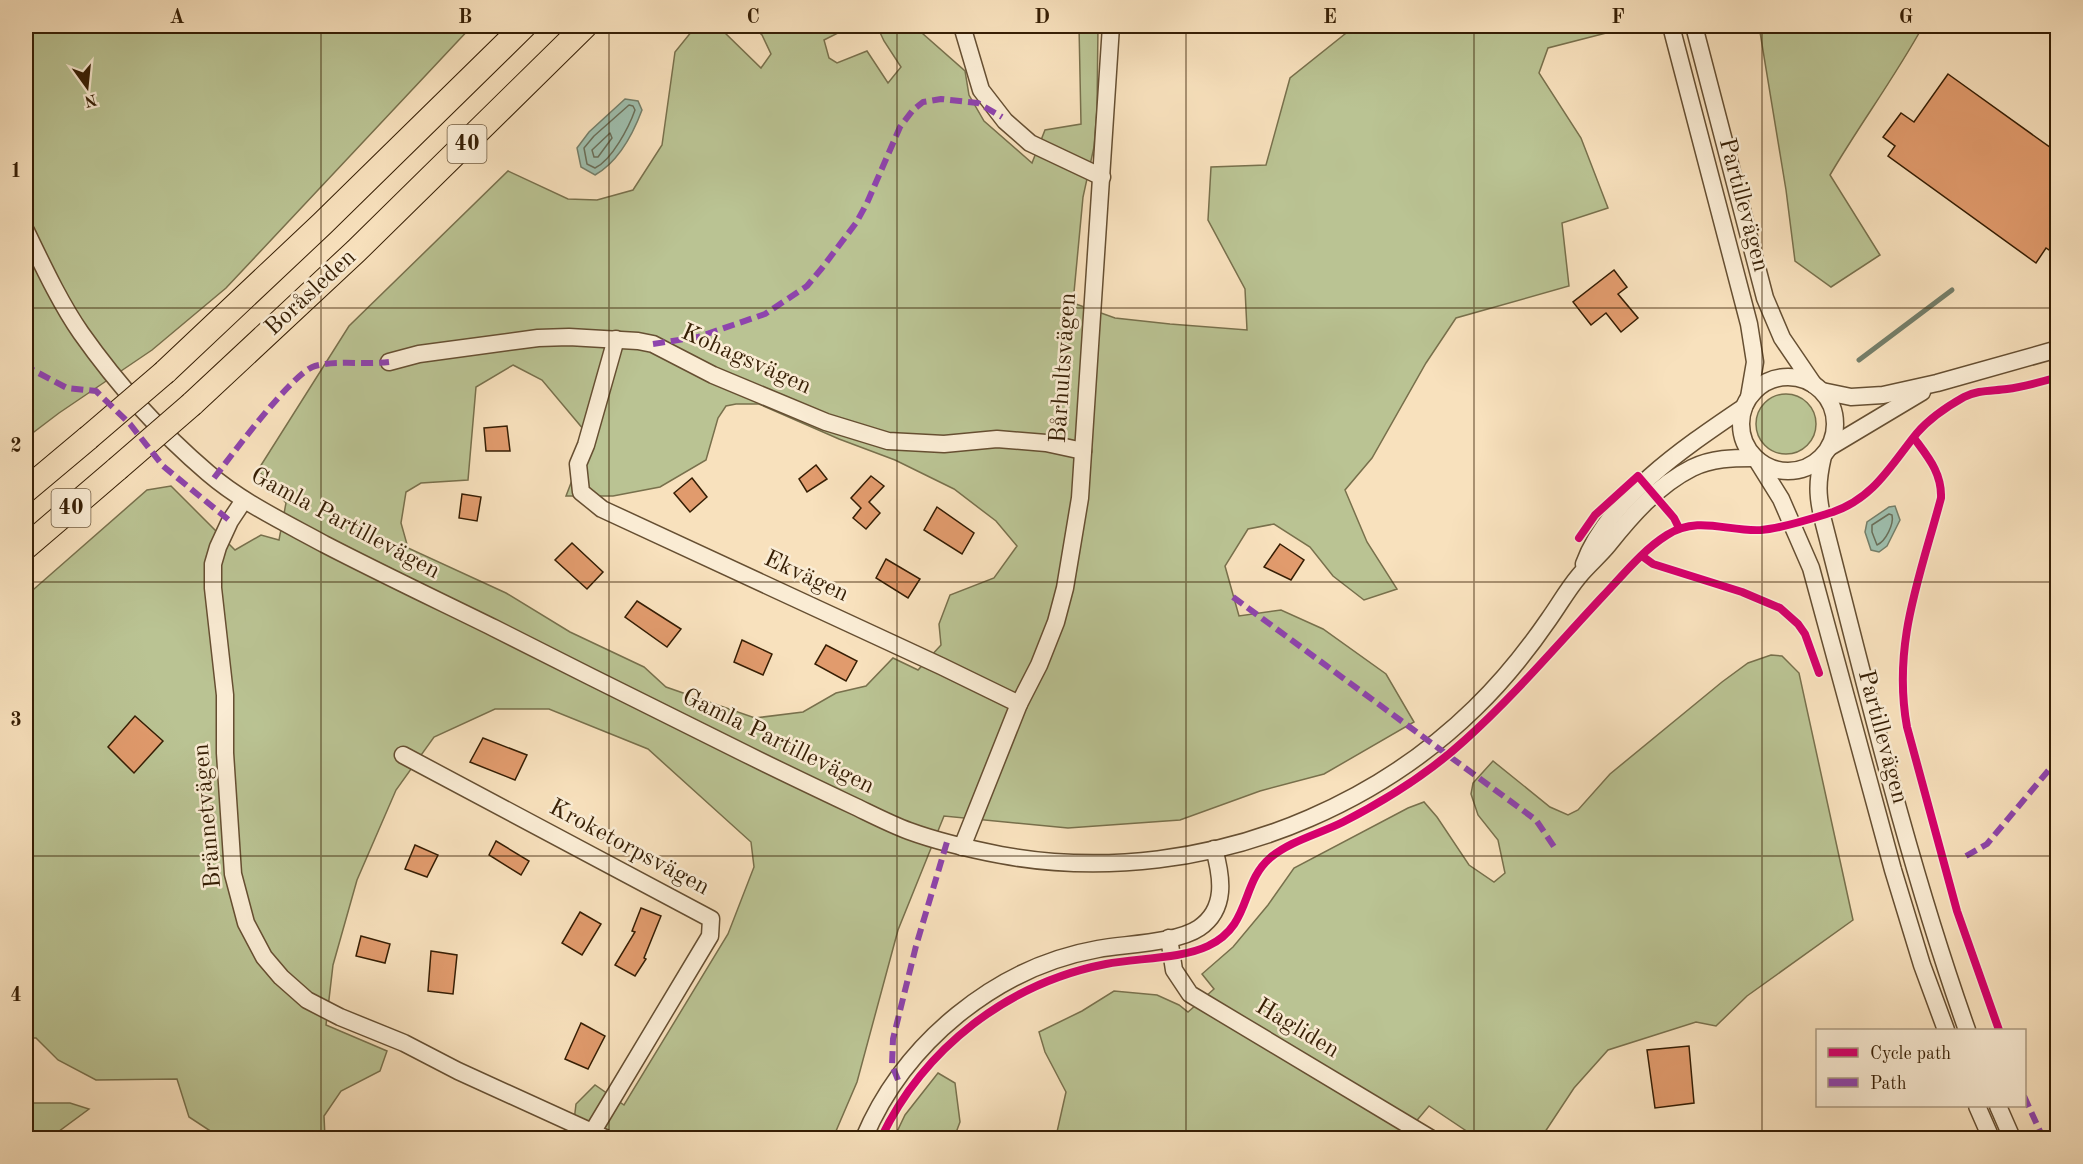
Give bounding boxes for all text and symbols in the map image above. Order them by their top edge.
text: A [169,8,185,28]
text: B [458,8,472,28]
text: C [746,8,760,28]
text: D [1034,8,1050,28]
text: E [1323,8,1337,28]
text: F [1611,8,1625,28]
text: G [1899,8,1913,28]
north arrow [57,57,117,117]
text: N [82,90,98,109]
road number: 40 [448,125,486,163]
street label: Partillevägen [1714,136,1772,274]
text: 1 [10,162,22,182]
street label: Boråsleden [261,245,361,341]
street label: Bårhultsvägen [1047,292,1081,444]
street label: Kohagsvägen [677,321,815,399]
text: 2 [10,437,22,457]
street label: Gamla Partillevägen [246,464,444,584]
road number: 40 [52,489,90,527]
street label: Ekvägen [760,547,852,607]
street label: Partillevägen [1853,668,1911,806]
street label: Gamla Partillevägen [678,685,878,799]
text: 3 [10,711,22,731]
street label: Brännetvägen [190,743,226,889]
street label: Kroketorpsvägen [545,796,713,900]
text: 4 [10,986,22,1006]
street label: Hagliden [1251,995,1343,1063]
legend [1816,1029,2026,1107]
text: Cycle path [1870,1045,1951,1063]
text: Path [1870,1075,1907,1093]

